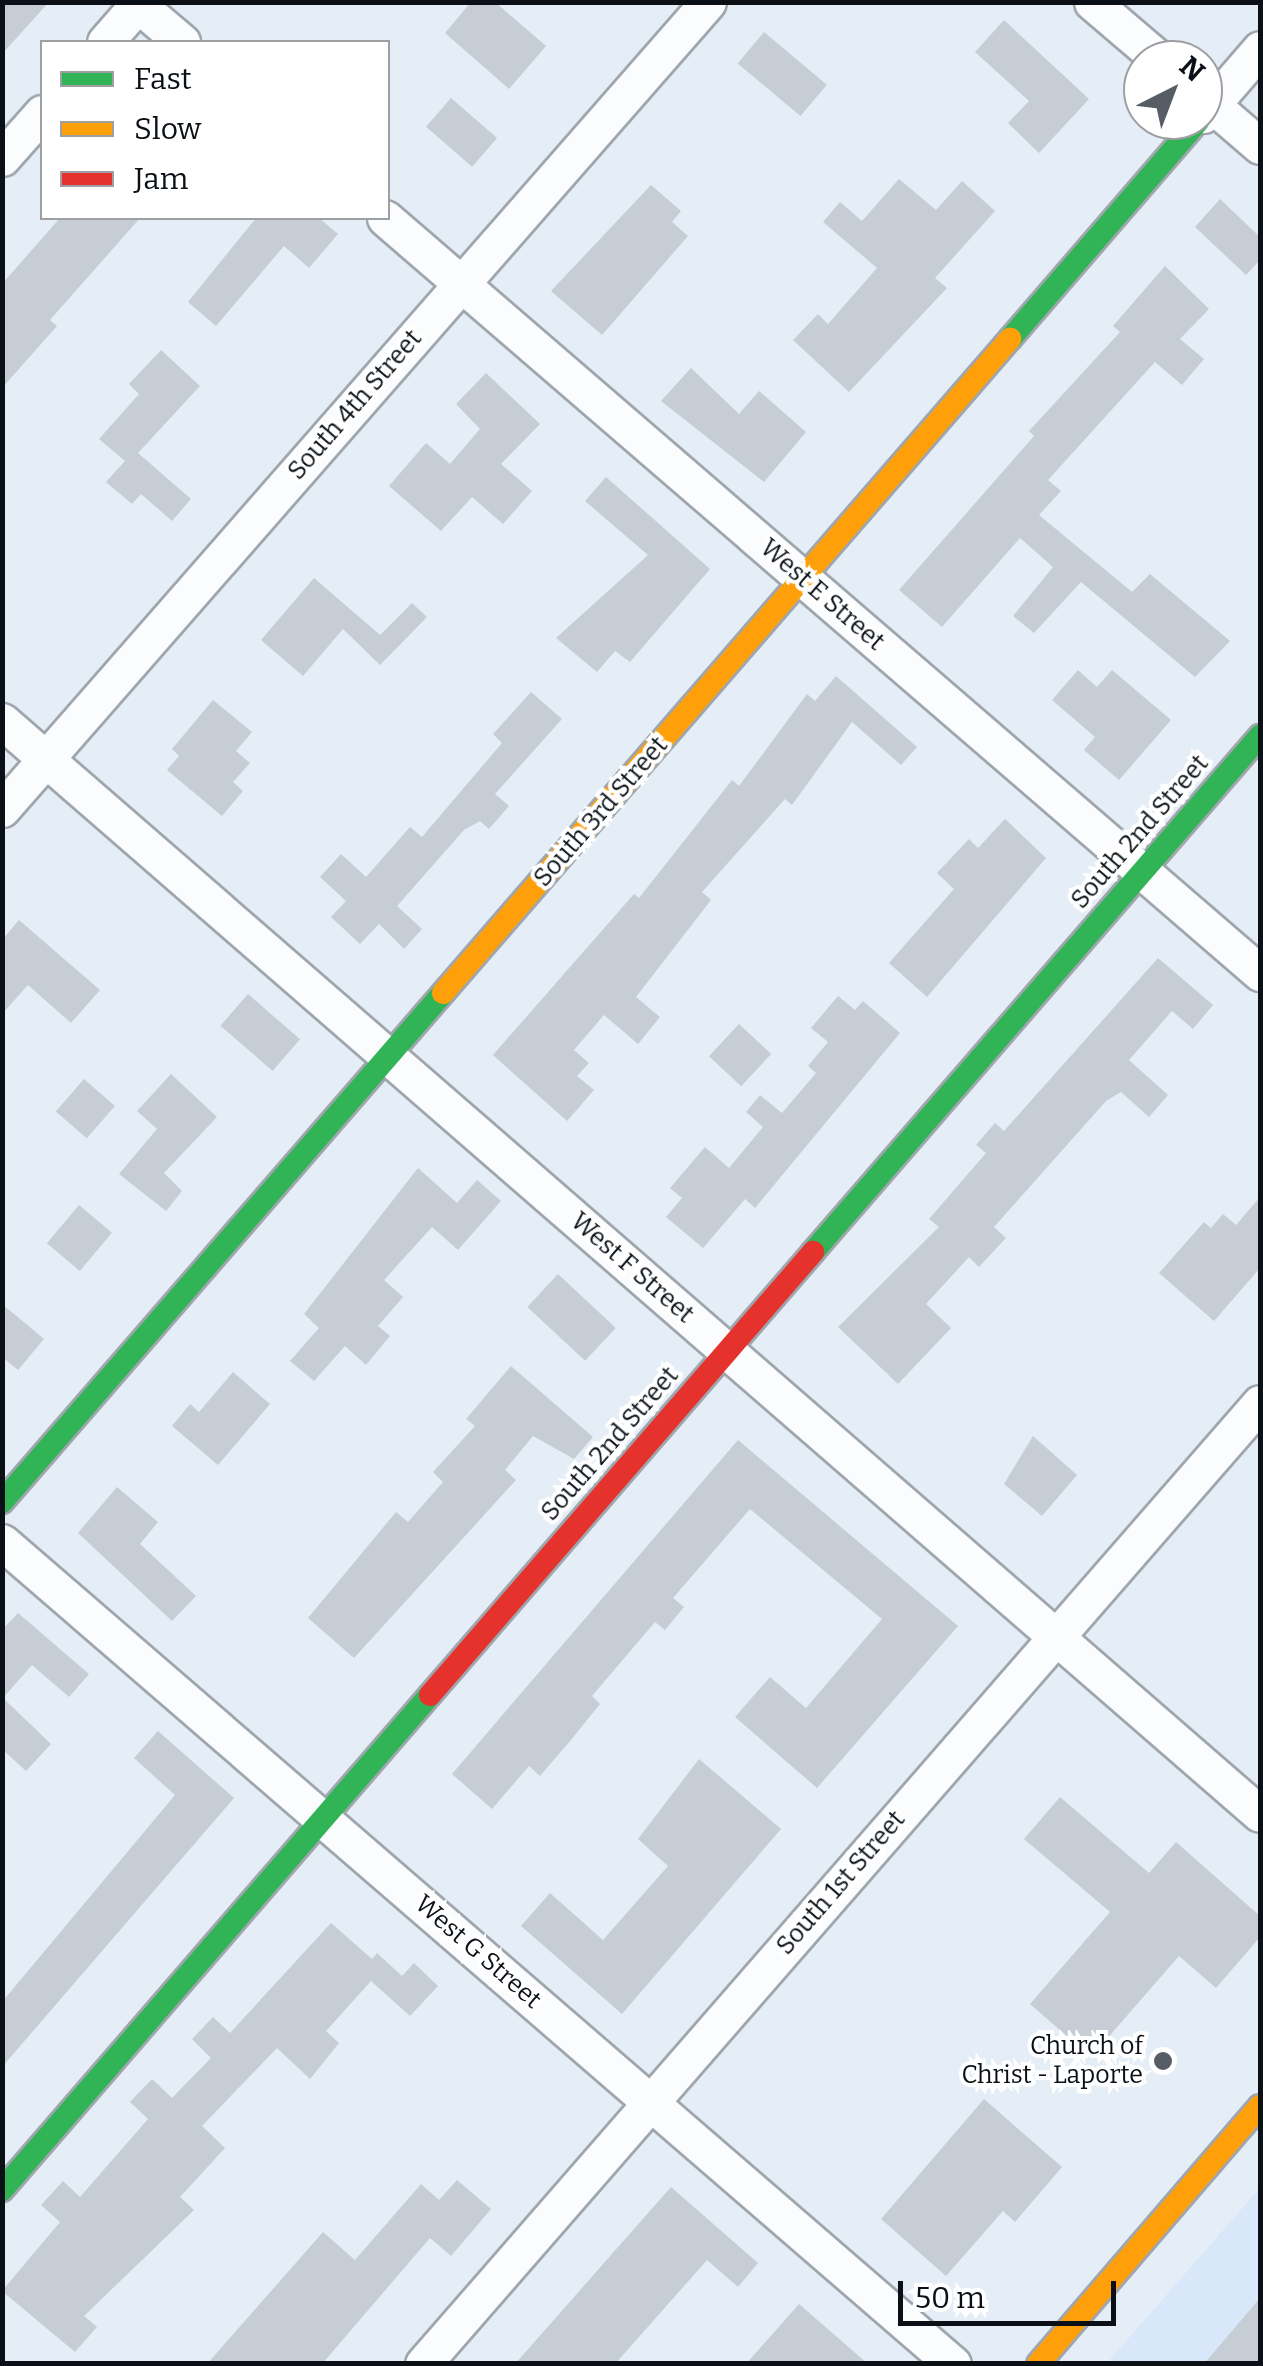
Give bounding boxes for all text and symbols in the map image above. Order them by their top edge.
legend [40,40,390,220]
north arrow [1123,40,1223,140]
text: N [1173,49,1211,88]
text: Fast [134,61,192,97]
text: Slow [134,111,201,147]
text: Jam [134,161,188,197]
street label: South 4th Street [282,324,428,486]
street label: West E Street [754,533,890,657]
street label: South 3rd Street [528,731,674,893]
street label: South 2nd Street [1065,749,1215,915]
street label: West F Street [564,1206,700,1330]
street label: South 2nd Street [535,1361,685,1527]
street label: South 1st Street [770,1805,912,1961]
street label: West G Street [409,1889,547,2015]
place label: Church of Christ - Laporte [962,2032,1143,2091]
marker: Church of Christ - Laporte [1152,2050,1174,2072]
scale bar [903,2261,1120,2323]
text: 50 m [915,2280,985,2316]

